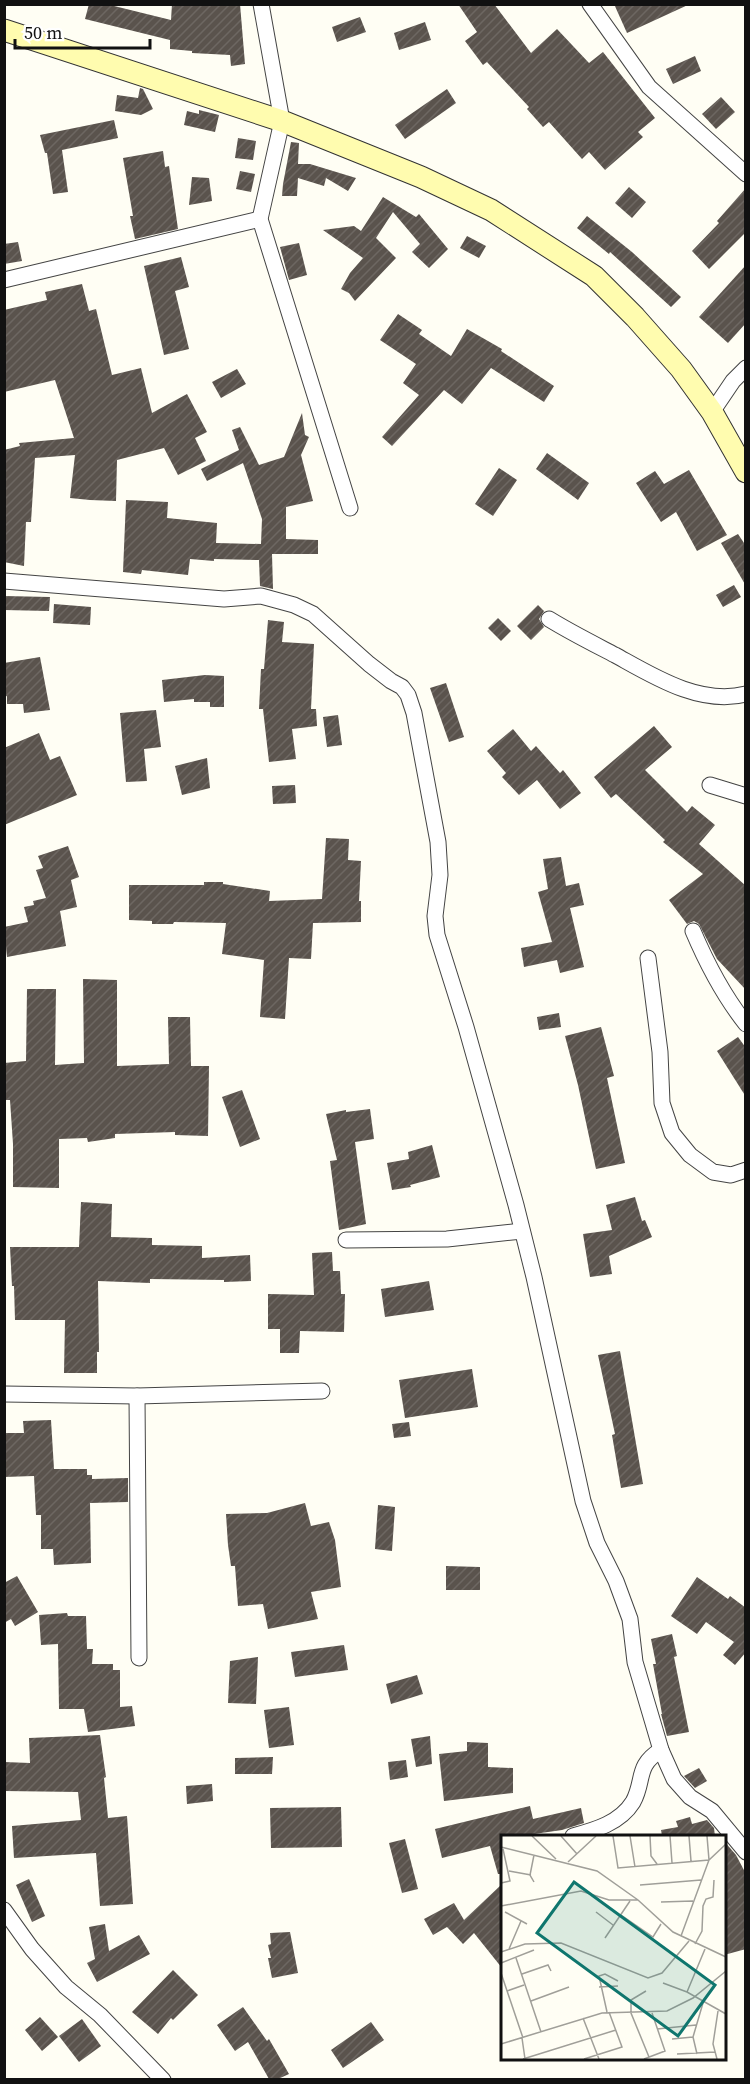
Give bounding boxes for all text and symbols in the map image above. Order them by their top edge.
scale bar [15,12,150,50]
text: 50 m [24,20,62,45]
inset map [501,1835,726,2060]

